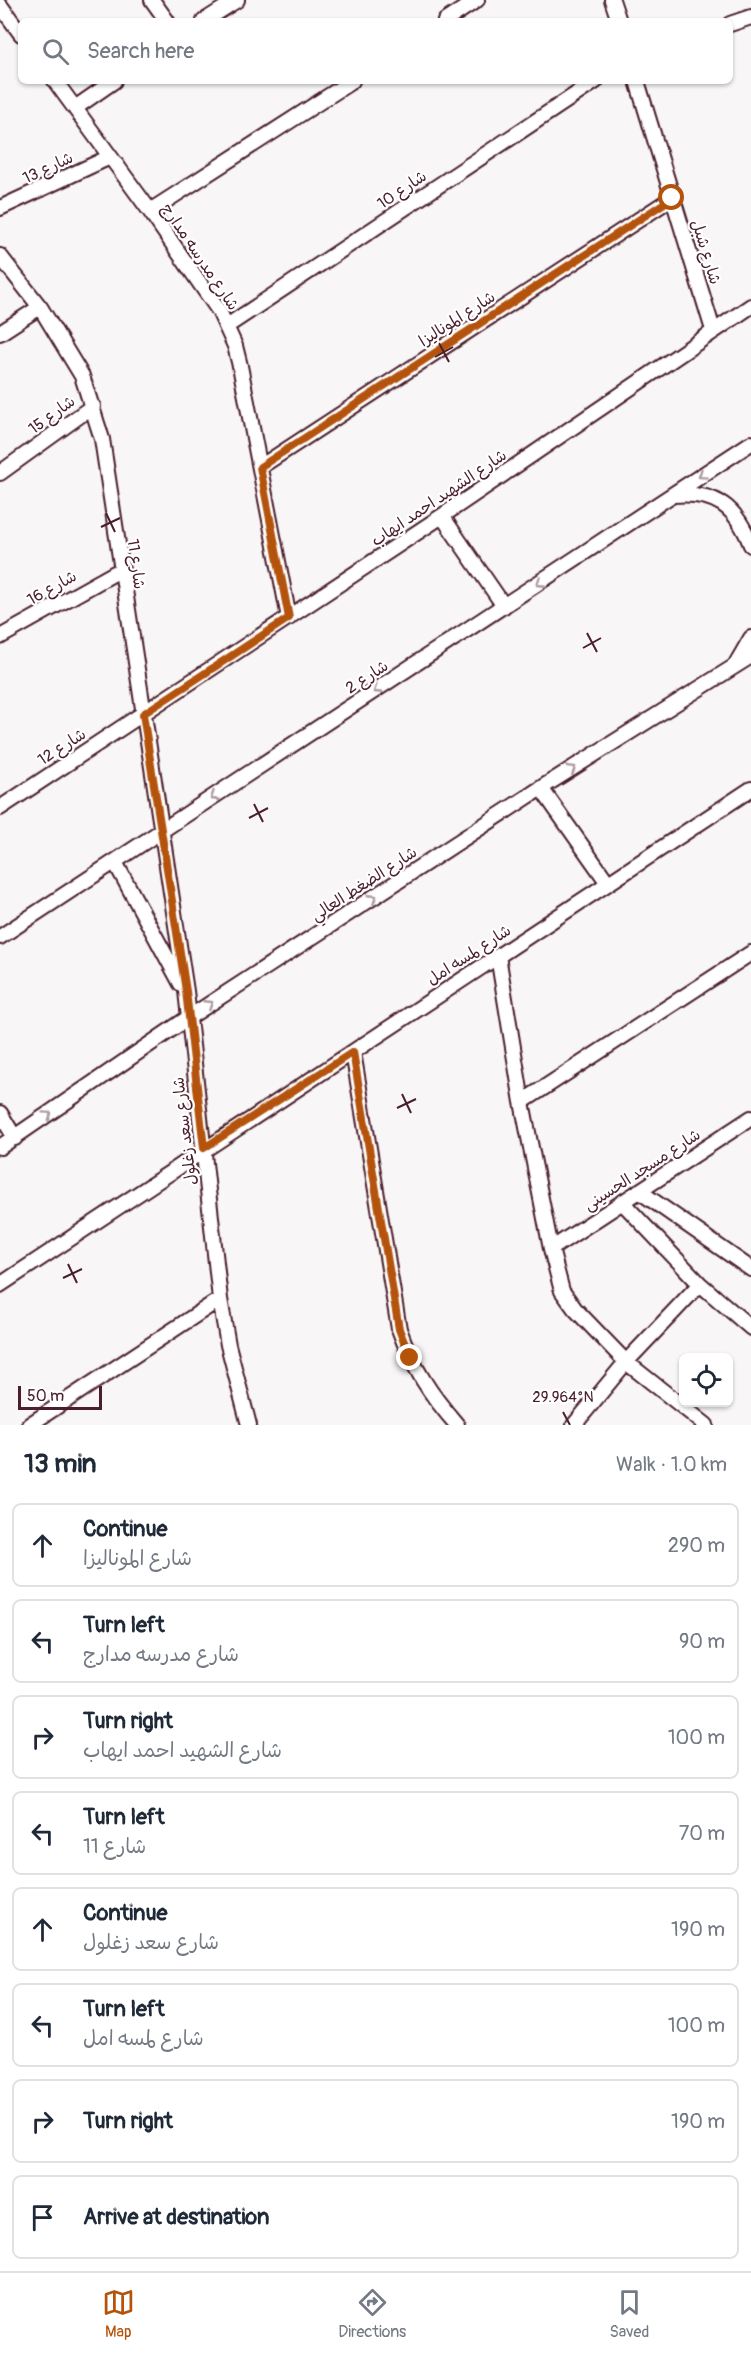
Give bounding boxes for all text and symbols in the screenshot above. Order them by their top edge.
search box [18,18,733,84]
icon: search [39,35,72,68]
text: Search here [87,37,194,65]
street label: شارع 13 [20,148,77,189]
street label: شارع 10 [373,166,431,215]
route start [658,184,684,210]
street label: شارع مدرسه مدارج [156,200,243,315]
street label: شارع شبل [686,217,725,287]
street label: شارع الموناليزا [415,287,500,352]
street label: شارع 15 [25,391,80,439]
street label: شارع الشهيد احمد ايهاب [367,445,511,552]
one-way arrow [698,468,709,479]
street label: شارع 11 [122,538,149,591]
street label: شارع 16 [24,566,81,611]
one-way arrow [535,575,546,586]
street label: شارع 2 [342,656,393,699]
one-way arrow [373,683,384,694]
street label: شارع 12 [34,724,90,771]
one-way arrow [565,765,576,776]
one-way arrow [210,790,221,801]
street label: شارع الضغط العالي [307,842,423,929]
one-way arrow [366,894,377,905]
street label: شارع لمسه امل [423,920,515,991]
one-way arrow [202,1000,213,1011]
street label: شارع سعد زغلول [168,1076,203,1186]
one-way arrow [42,1111,53,1122]
street label: شارع مسجد الحسينى [580,1125,705,1216]
route end [396,1344,422,1370]
map controls [679,1353,733,1407]
button: locate [679,1353,733,1407]
scale bar [18,1383,102,1410]
text: 50 m [27,1386,64,1406]
text: 29.964°N [532,1388,594,1407]
text: 13 min [24,1448,97,1480]
text: Walk · 1.0 km [616,1452,727,1477]
text: Continue [83,1515,167,1543]
icon: ahead [26,1529,59,1562]
text: 290 m [668,1533,725,1558]
text: شارع الموناليزا [83,1546,192,1571]
text: Turn left [83,1611,165,1639]
icon: left [26,1625,59,1658]
text: 90 m [679,1629,725,1654]
text: شارع مدرسه مدارج [83,1642,239,1667]
text: Turn right [83,1707,173,1735]
icon: right [26,1721,59,1754]
text: 100 m [668,1725,725,1750]
text: شارع الشهيد احمد ايهاب [83,1738,282,1763]
text: Turn left [83,1803,165,1831]
icon: left [26,1817,59,1850]
text: 70 m [679,1821,725,1846]
text: شارع 11 [83,1834,146,1859]
text: Continue [83,1899,167,1927]
icon: ahead [26,1913,59,1946]
text: 190 m [671,1917,725,1942]
text: شارع سعد زغلول [83,1930,219,1955]
text: Turn left [83,1995,165,2023]
icon: left [26,2009,59,2042]
text: 100 m [668,2013,725,2038]
text: شارع لمسه امل [83,2026,204,2051]
icon: right [26,2105,59,2138]
text: Turn right [83,2107,173,2135]
text: 190 m [671,2109,725,2134]
icon: arrive [26,2201,59,2234]
text: Arrive at destination [83,2203,269,2231]
tab: Map [102,2286,135,2342]
tab: Directions [338,2286,406,2342]
tab: Saved [610,2286,649,2342]

